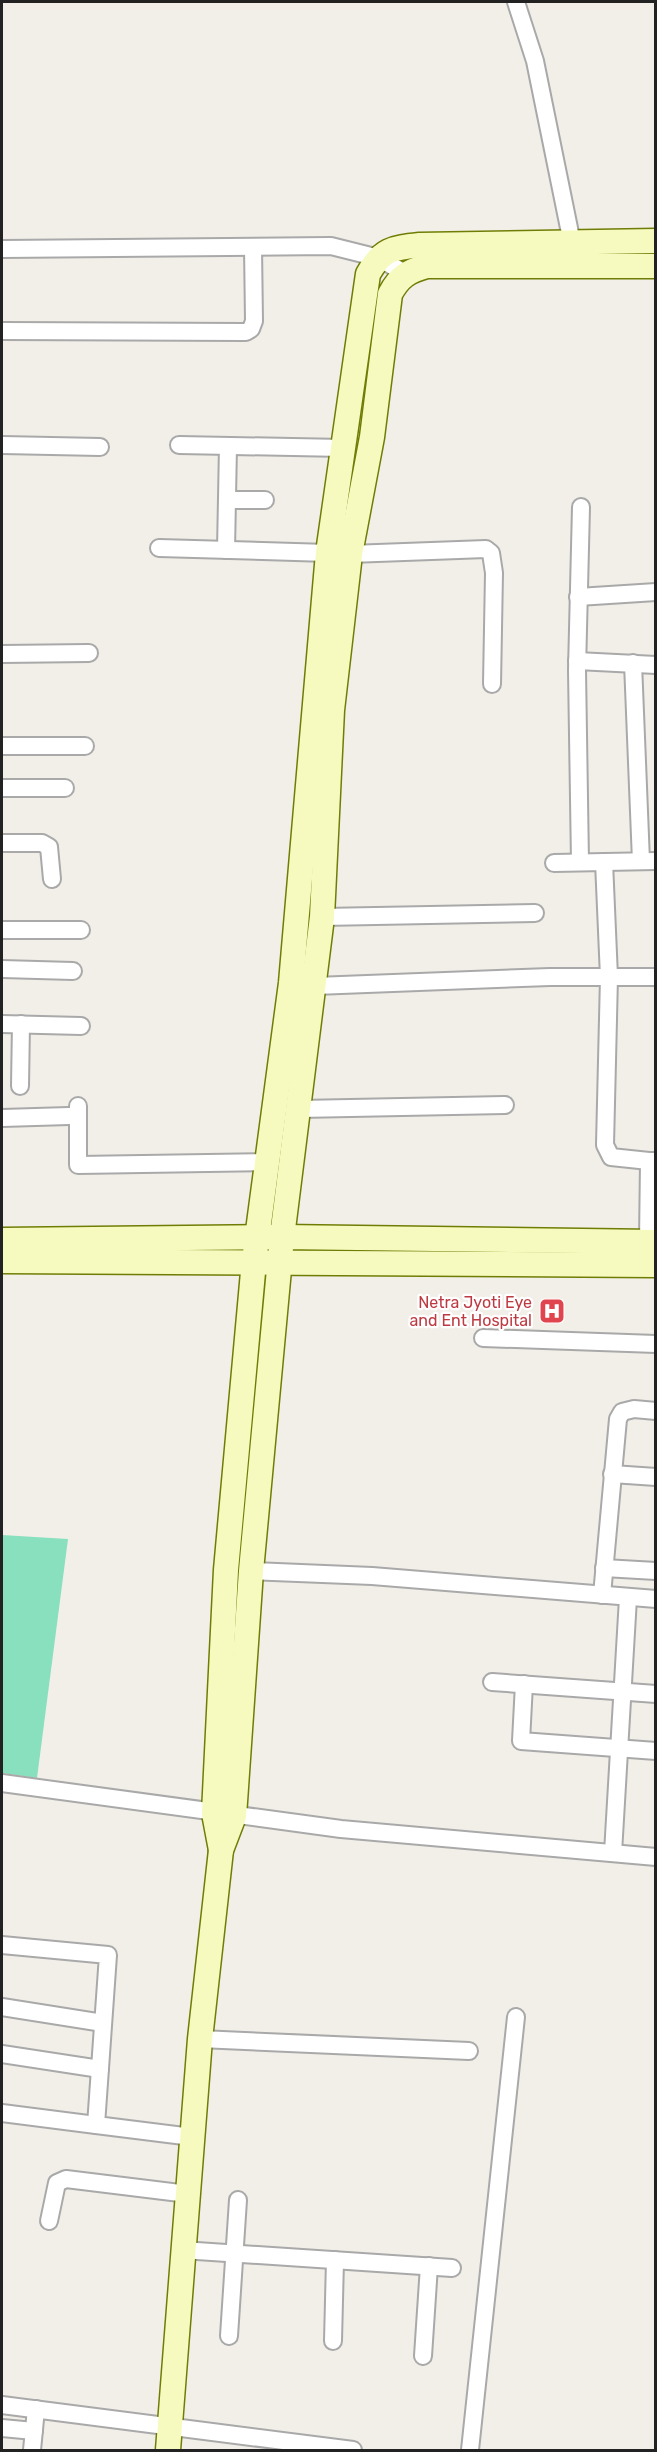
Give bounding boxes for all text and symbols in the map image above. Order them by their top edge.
place label: Netra Jyoti Eye and Ent Hospital [409,1293,532,1330]
hospital icon: Netra Jyoti Eye and Ent Hospital [537,1296,567,1326]

